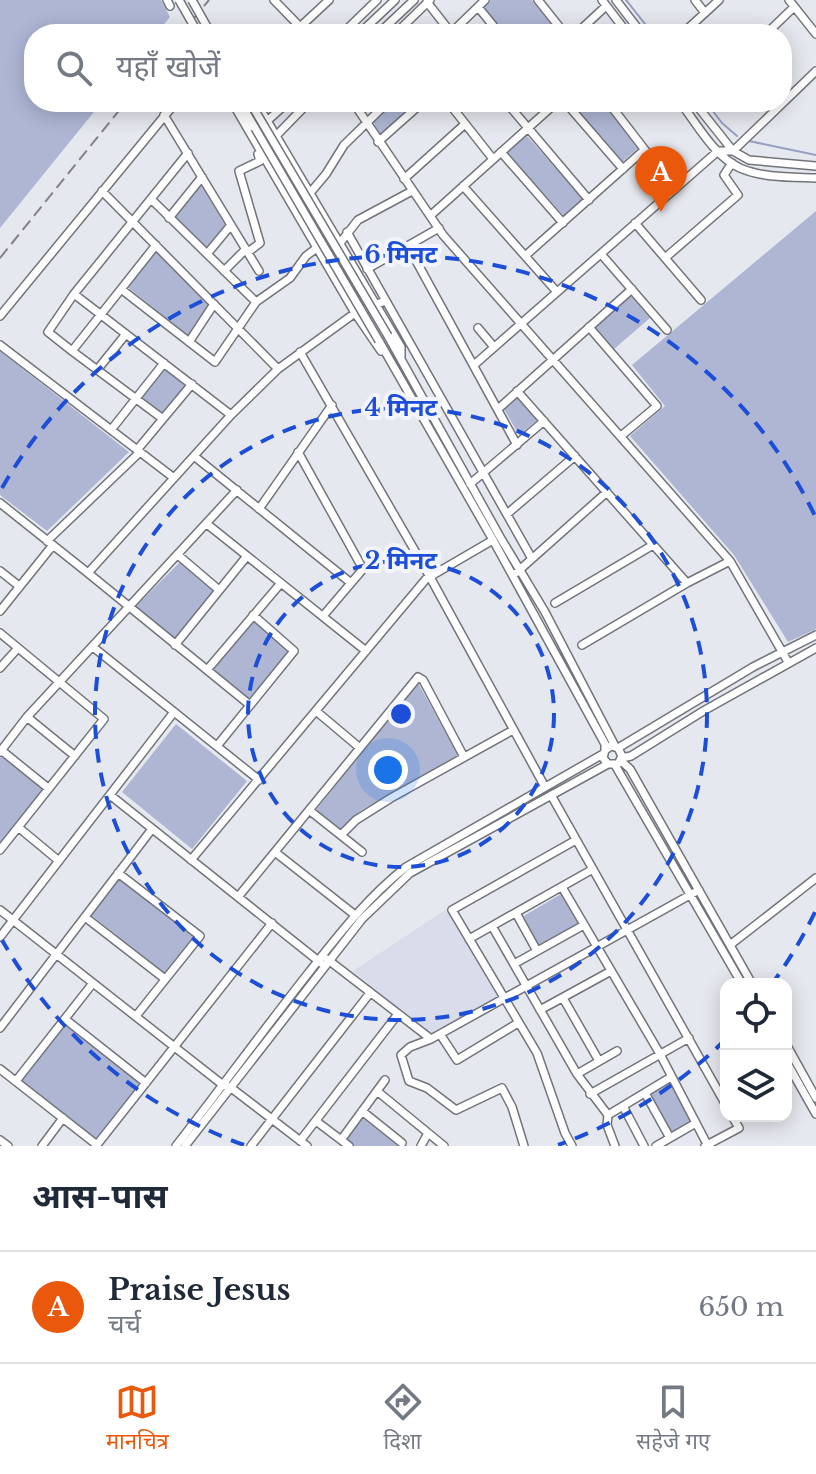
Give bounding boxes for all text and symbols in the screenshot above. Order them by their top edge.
search box [24,24,792,112]
icon: search [52,46,96,90]
text: यहाँ खोजें [116,48,220,85]
pin: A [635,146,687,212]
text: 6 मिनट [365,240,439,269]
text: 4 मिनट [365,393,438,422]
text: 2 मिनट [365,546,438,575]
centre of rings [387,700,415,728]
your location [368,750,408,790]
map controls [720,978,792,1122]
button: locate [720,978,792,1050]
button: layers [720,1050,792,1122]
text: आस-पास [32,1175,168,1217]
text: Praise Jesus [108,1271,290,1308]
text: A [47,1291,69,1323]
text: 650 m [699,1291,784,1323]
text: चर्च [108,1308,141,1340]
tab: मानचित्र [106,1380,169,1458]
tab: दिशा [381,1380,425,1458]
tab: सहेजे गए [636,1380,710,1458]

